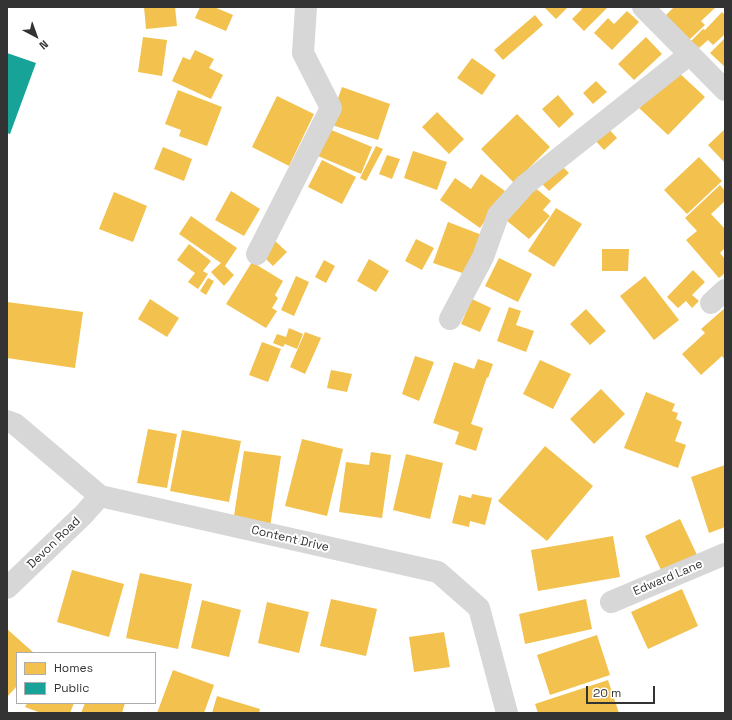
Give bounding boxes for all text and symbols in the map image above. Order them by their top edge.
north arrow [16,16,56,56]
text: N [36,37,51,53]
street label: Devon Road [24,514,84,572]
street label: Content Drive [250,523,330,555]
street label: Edward Lane [631,557,705,599]
legend [16,652,156,704]
text: Homes [54,660,93,676]
scale bar [588,678,657,704]
text: Public [54,680,89,696]
text: 20 m [593,685,621,701]

